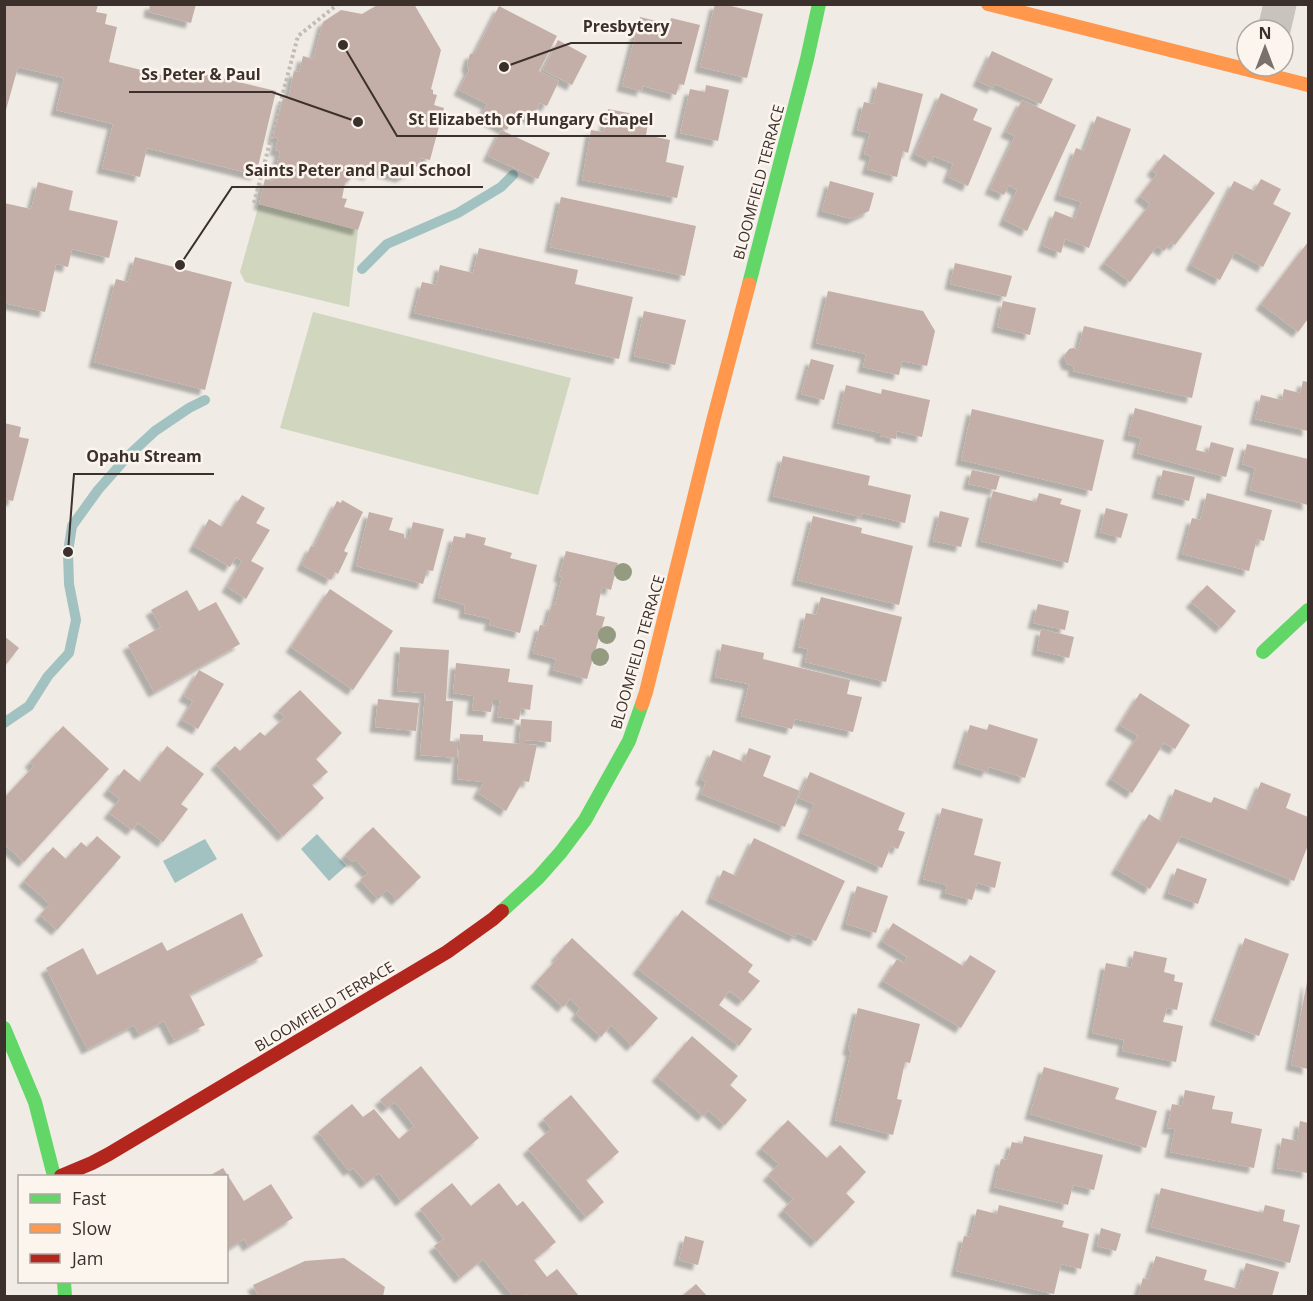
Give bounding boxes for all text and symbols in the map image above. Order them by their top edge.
callout: Presbytery [571,9,682,43]
text: Presbytery [583,15,670,37]
north arrow [1235,18,1295,78]
text: N [1258,22,1272,44]
callout: Ss Peter & Paul [129,58,272,92]
text: Ss Peter & Paul [141,63,261,85]
callout: St Elizabeth of Hungary Chapel [397,102,666,136]
street label: BLOOMFIELD TERRACE [728,102,788,262]
text: St Elizabeth of Hungary Chapel [409,108,653,130]
callout: Saints Peter and Paul School [232,153,483,187]
text: Saints Peter and Paul School [245,159,471,181]
callout: Opahu Stream [74,440,214,474]
text: Opahu Stream [86,445,202,467]
street label: BLOOMFIELD TERRACE [605,573,669,731]
street label: BLOOMFIELD TERRACE [250,956,398,1056]
legend [18,1175,228,1283]
text: Fast [72,1186,106,1210]
text: Slow [72,1216,111,1240]
text: Jam [70,1246,104,1270]

